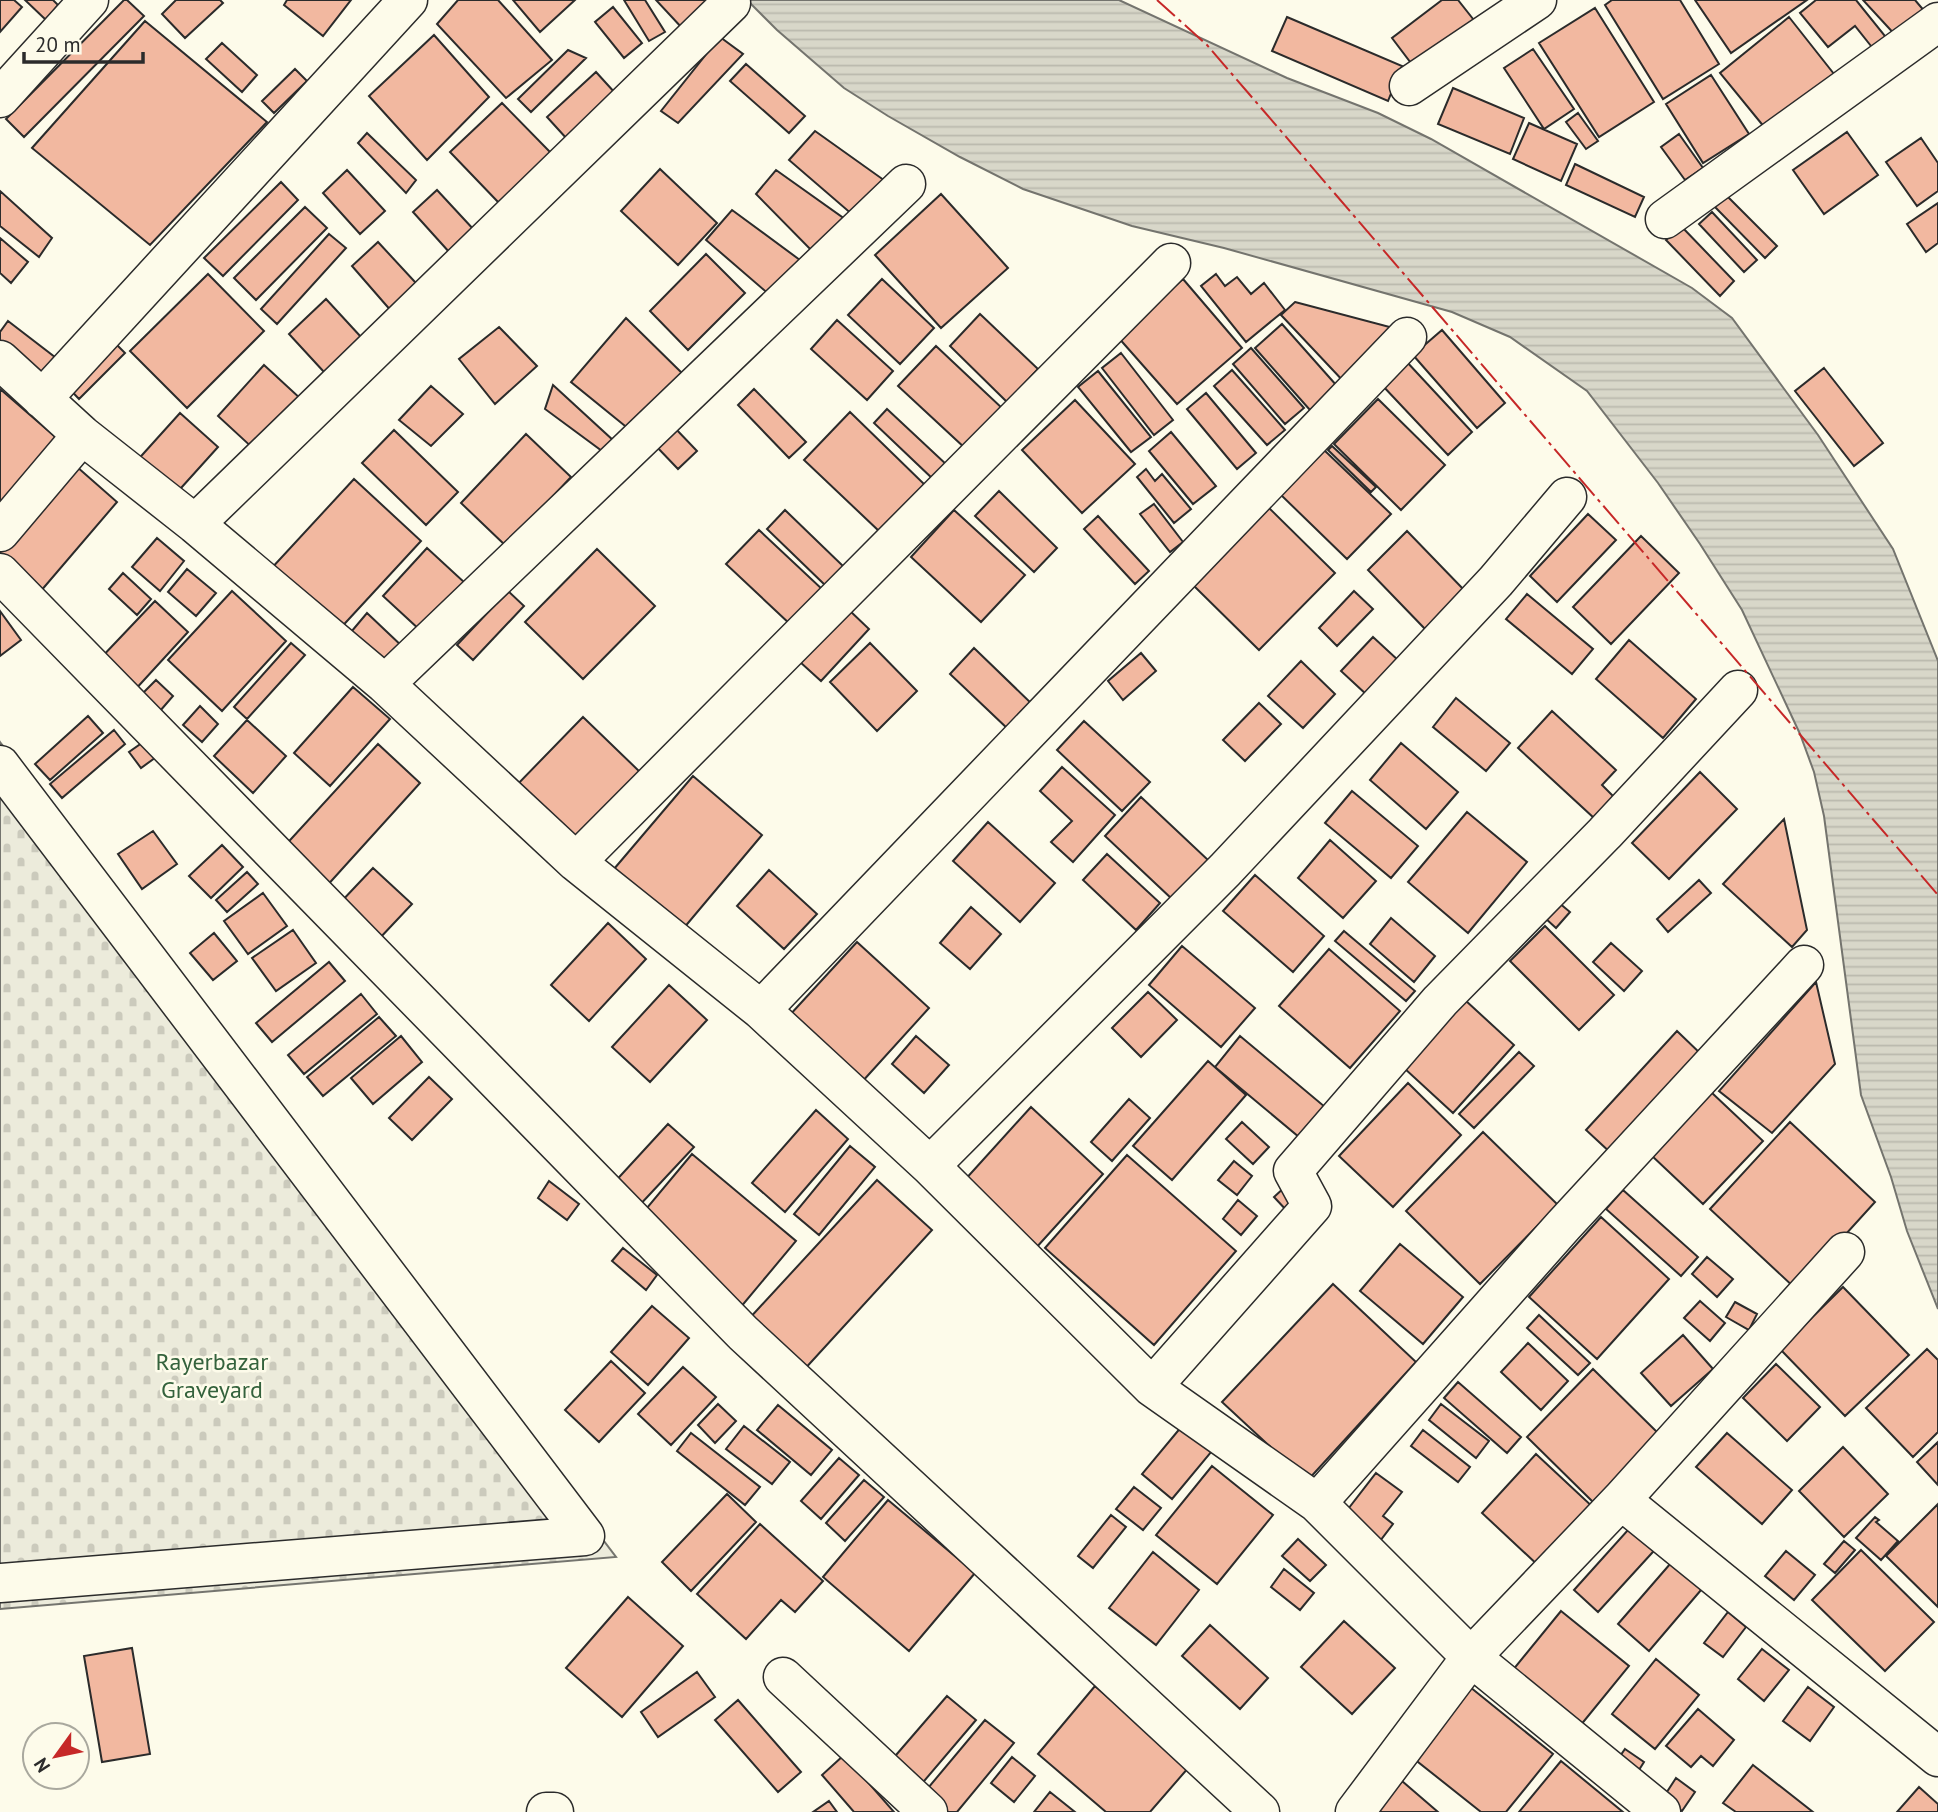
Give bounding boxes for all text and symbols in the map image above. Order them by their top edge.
scale bar [24,21,144,65]
text: 20 m [35,31,81,58]
park label: Rayerbazar Graveyard [156,1346,268,1405]
north arrow [21,1721,91,1791]
text: N [28,1753,55,1777]

